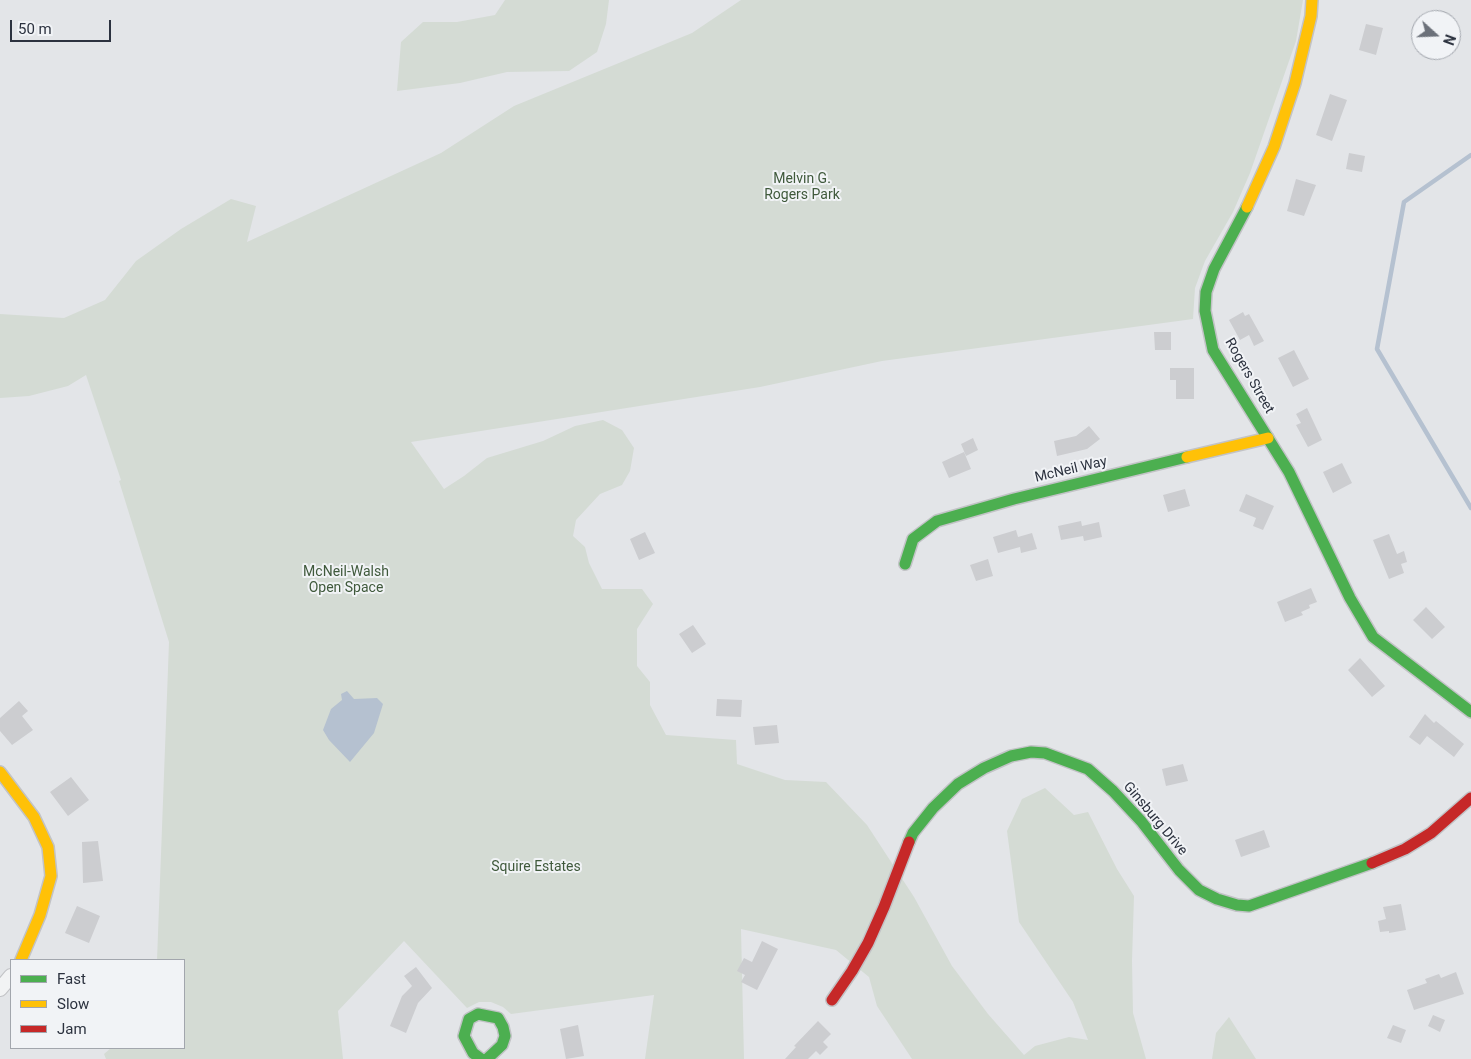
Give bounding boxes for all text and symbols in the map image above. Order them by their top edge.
scale bar [12,10,114,42]
north arrow [1411,10,1461,60]
text: 50 m [18,20,52,38]
text: N [1440,32,1458,47]
park label: Melvin G. Rogers Park [764,171,840,203]
street label: Rogers Street [1221,335,1277,417]
street label: McNeil Way [1033,454,1109,486]
park label: McNeil-Walsh Open Space [303,564,389,596]
street label: Ginsburg Drive [1119,779,1191,859]
park label: Squire Estates [491,859,581,875]
legend [10,959,185,1049]
text: Fast [57,970,86,988]
text: Slow [57,995,89,1013]
text: Jam [57,1020,87,1038]

